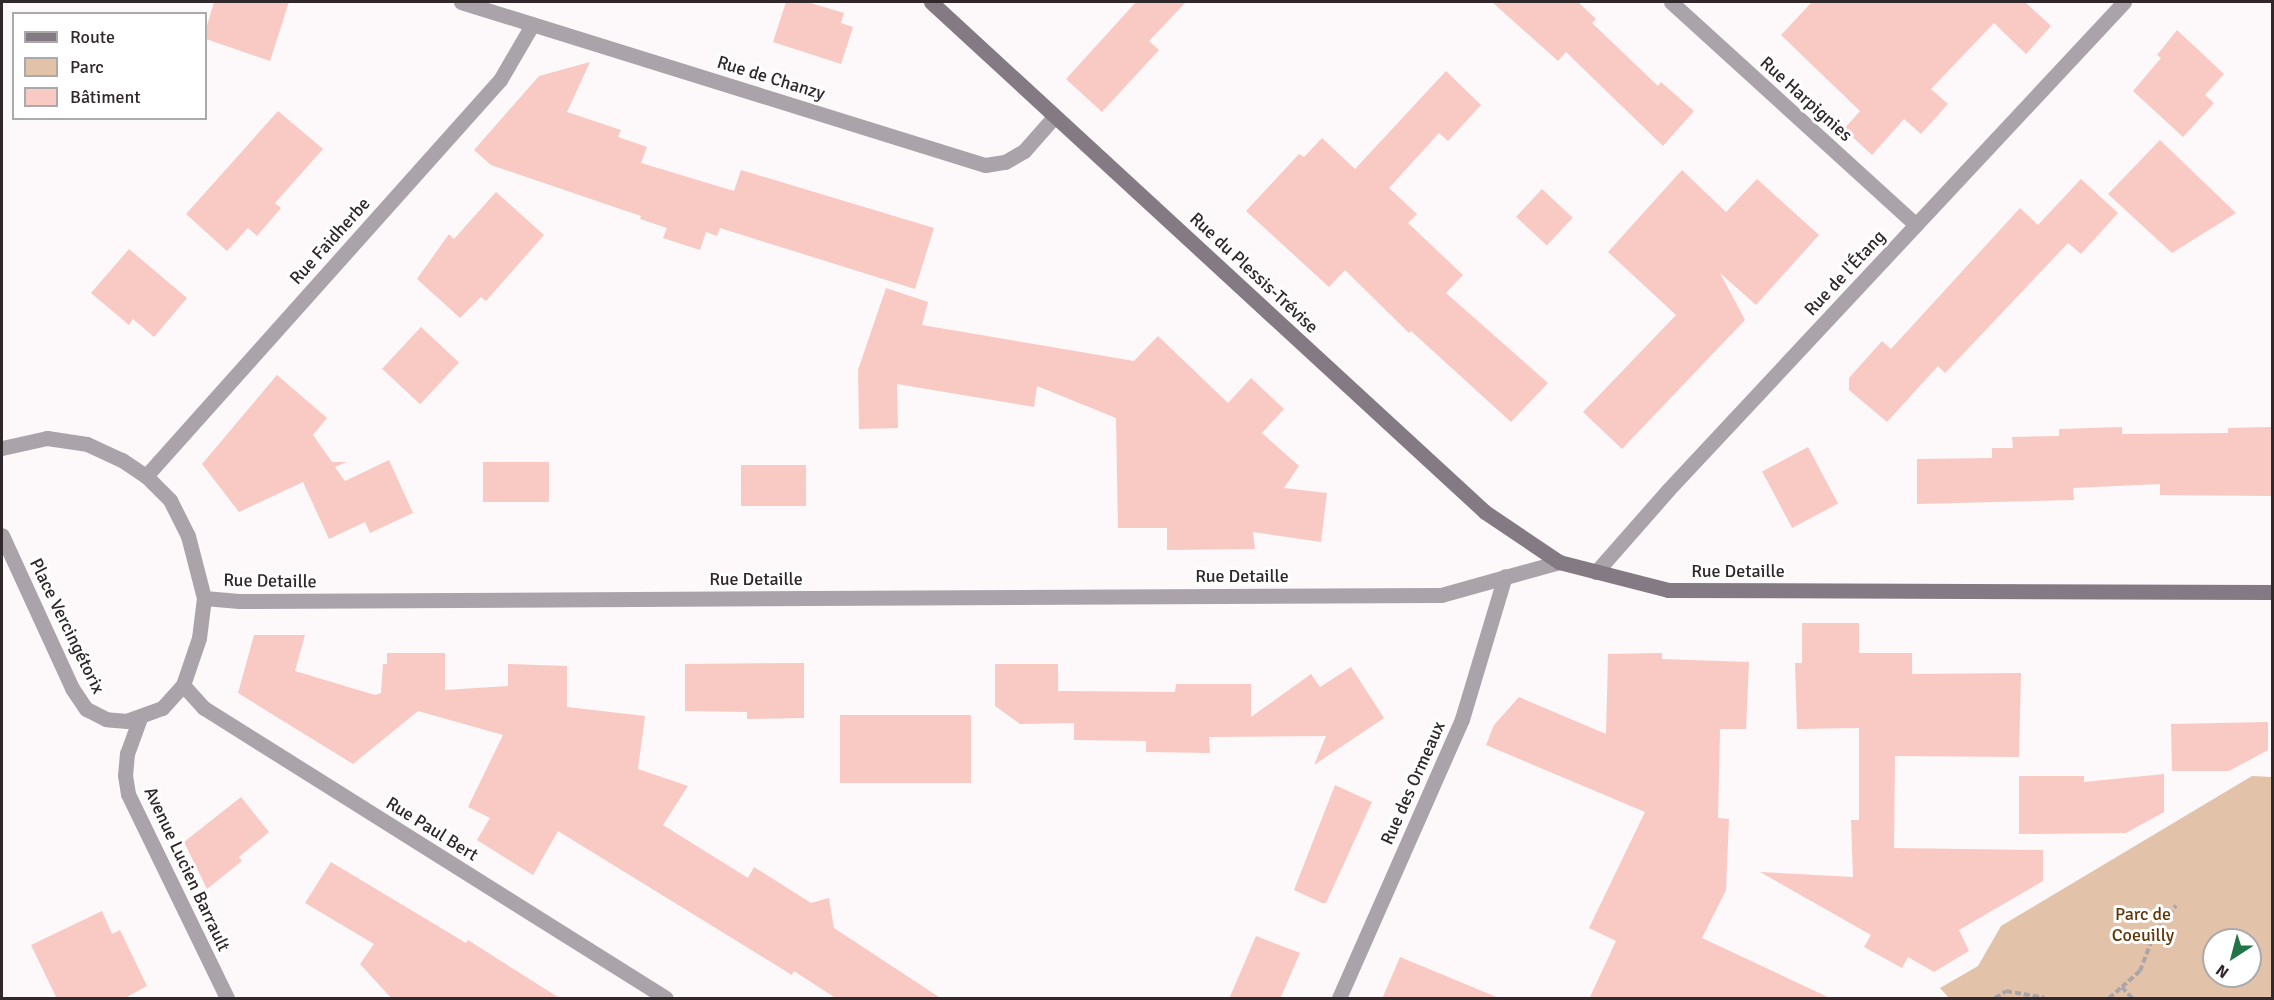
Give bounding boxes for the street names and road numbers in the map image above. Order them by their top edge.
street label: Rue de Chanzy [714,51,828,105]
street label: Rue Harpignies [1755,52,1857,146]
street label: Rue Faidherbe [285,193,375,289]
street label: Rue du Plessis-Trévise [1185,208,1323,338]
street label: Rue de l'Étang [1800,226,1890,320]
street label: Place Vercingétorix [25,555,109,697]
street label: Rue Detaille [1691,560,1785,582]
street label: Rue Detaille [1195,565,1289,587]
street label: Rue Detaille [709,568,803,590]
street label: Rue Detaille [223,569,317,593]
street label: Rue des Ormeaux [1376,718,1450,848]
street label: Avenue Lucien Barrault [139,783,235,955]
street label: Rue Paul Bert [382,792,482,866]

